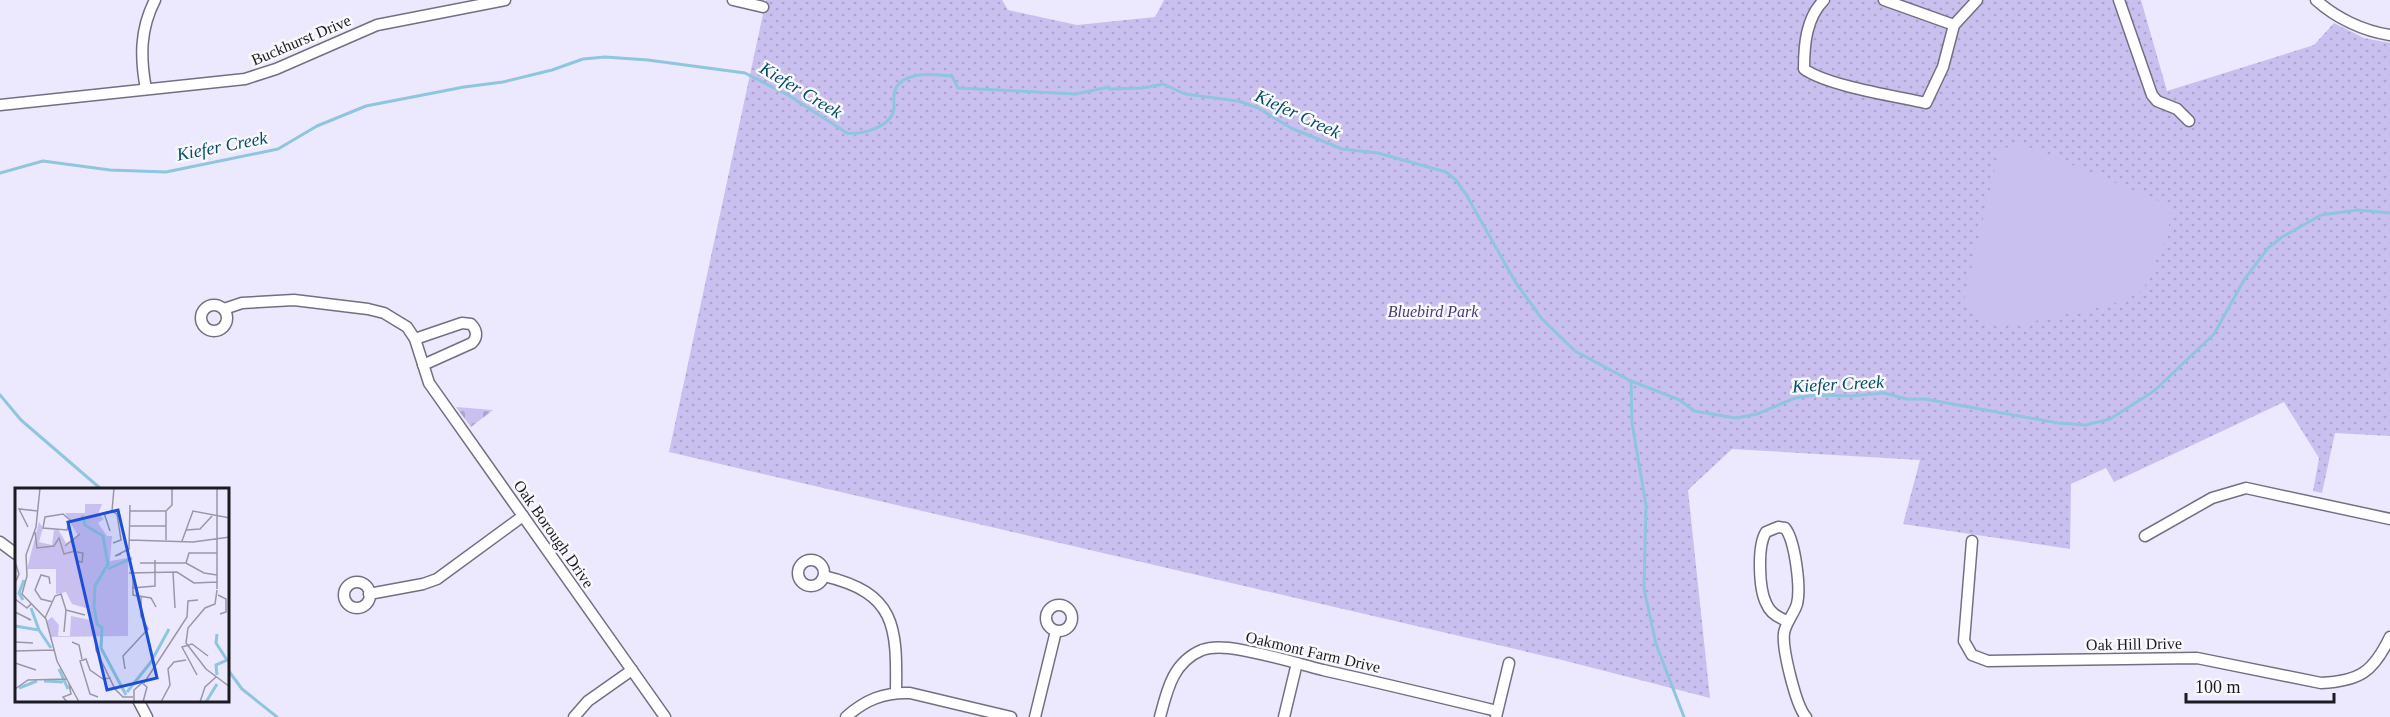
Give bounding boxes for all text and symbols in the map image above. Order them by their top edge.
street label: Buckhurst Drive [249,11,353,69]
water label: Kiefer Creek [756,57,846,123]
water label: Kiefer Creek [1251,85,1345,143]
water label: Kiefer Creek [174,127,270,165]
park label: Bluebird Park [1388,303,1479,320]
water label: Kiefer Creek [1791,372,1885,396]
street label: Oak Borough Drive [510,477,597,592]
inset map [15,488,230,702]
street label: Oakmont Farm Drive [1244,628,1382,676]
street label: Oak Hill Drive [2086,635,2182,653]
scale bar [2186,666,2334,704]
text: 100 m [2195,677,2241,697]

